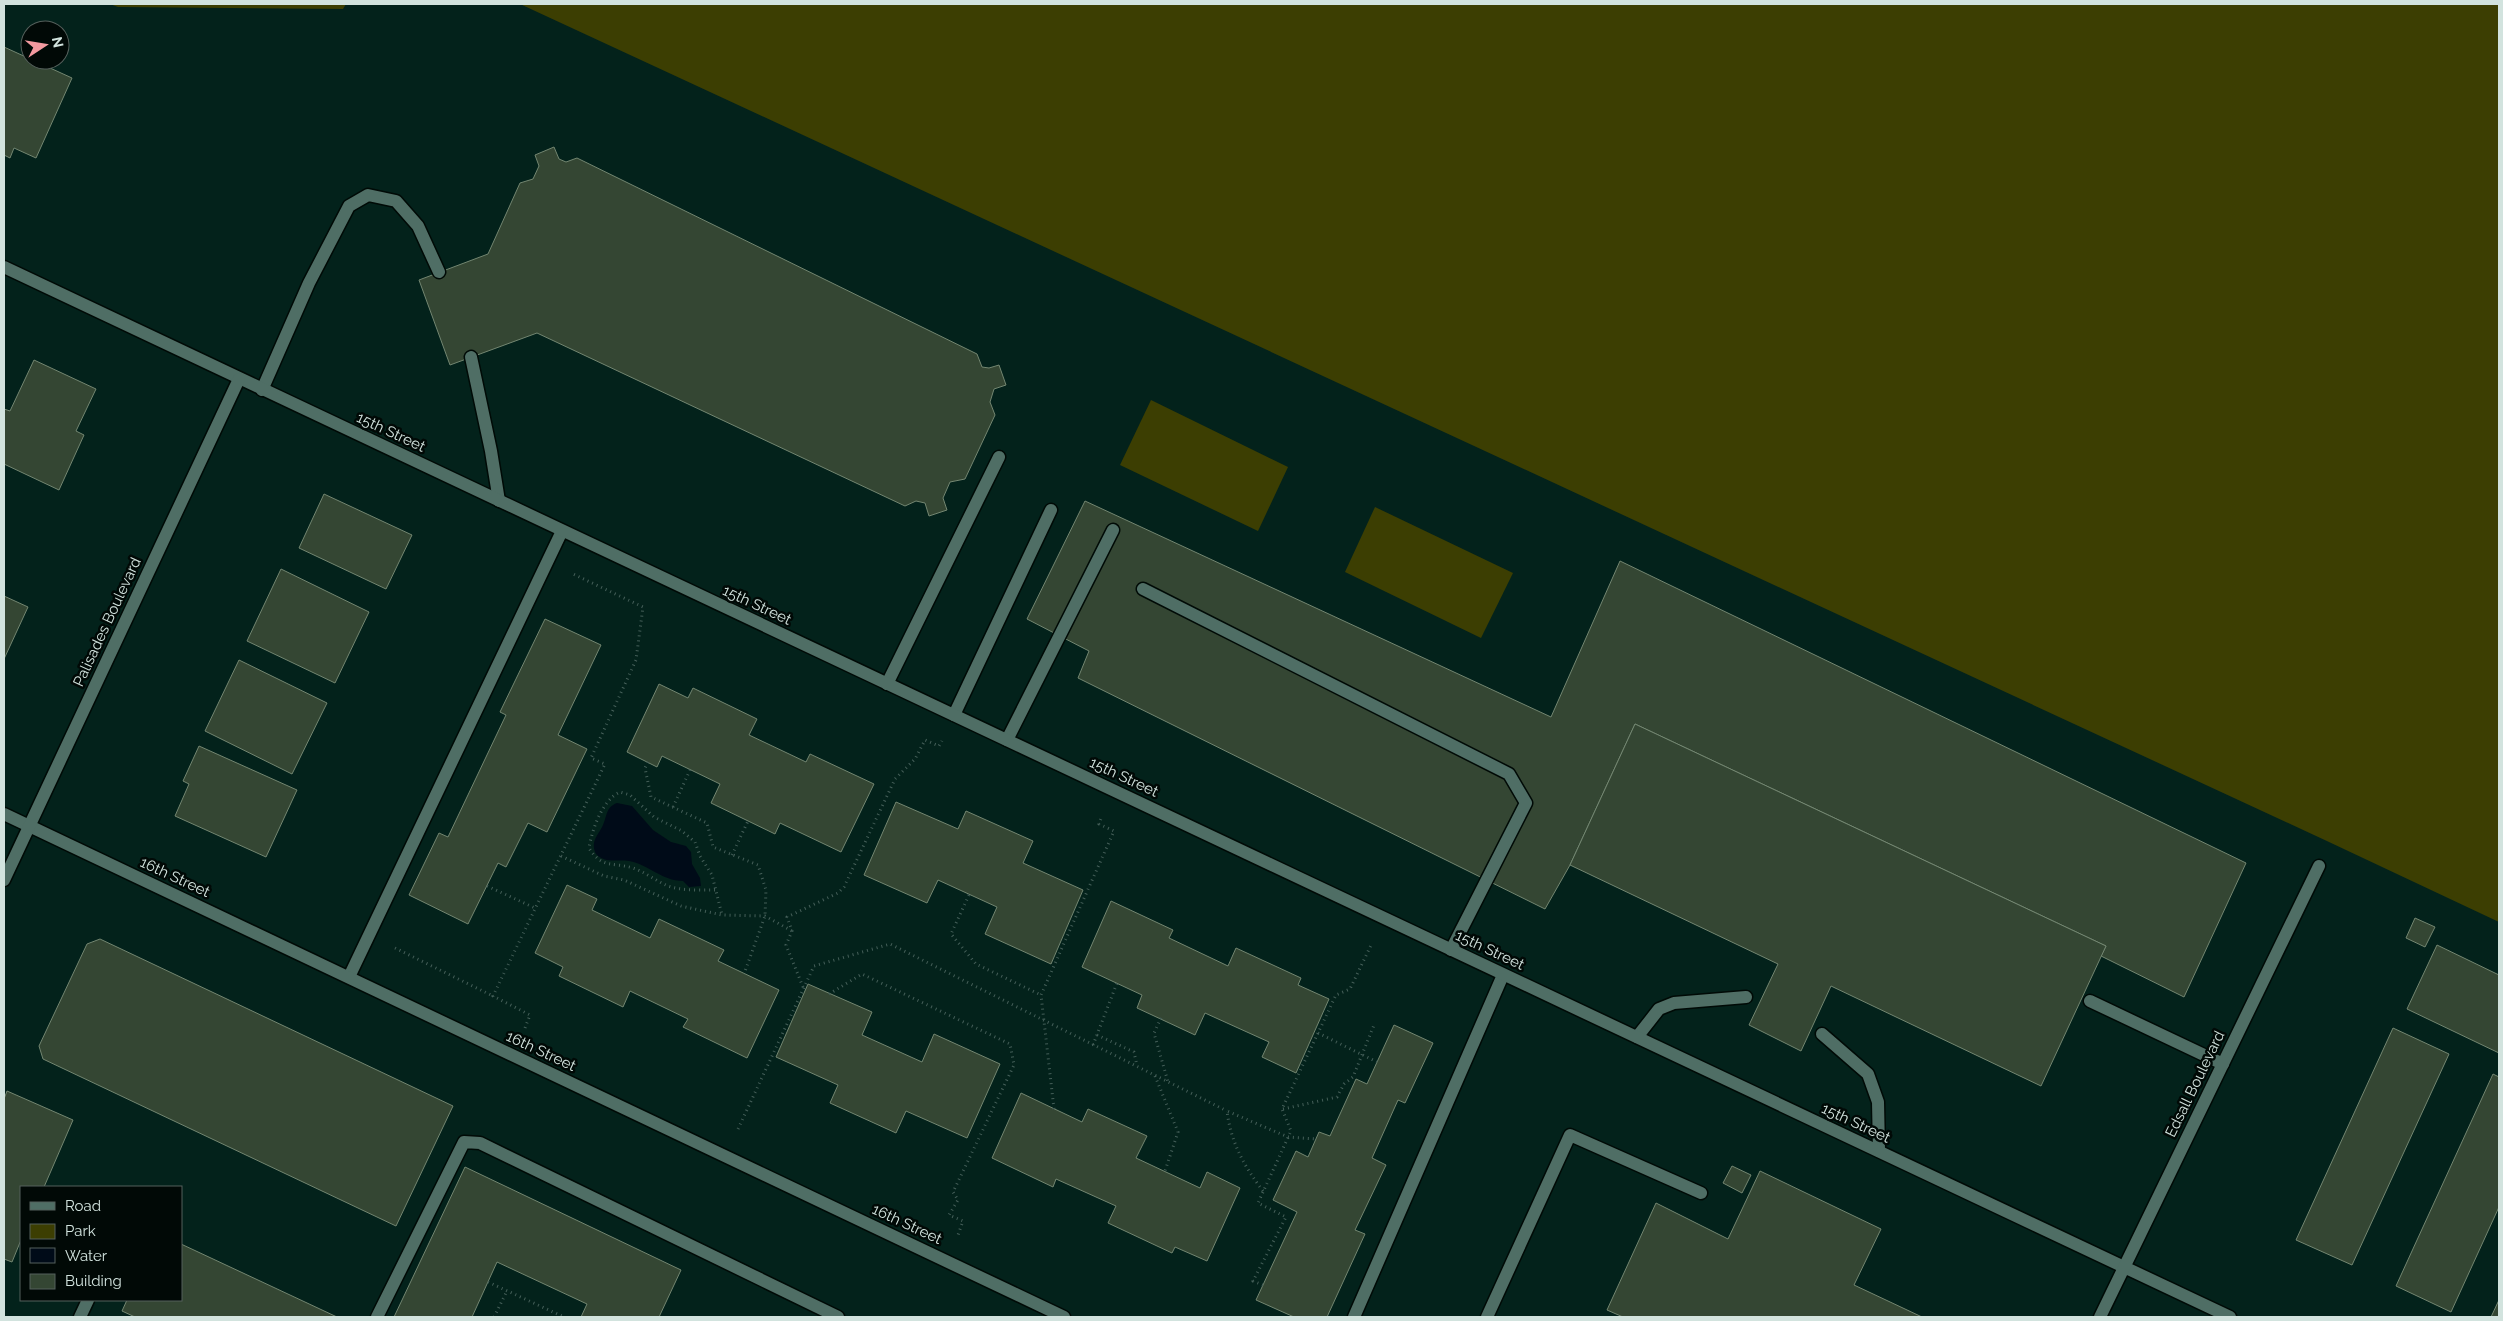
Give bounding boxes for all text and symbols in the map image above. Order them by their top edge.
north arrow [20,20,70,70]
text: N [49,35,67,49]
street label: 15th Street [354,408,428,456]
street label: Palisades Boulevard [69,555,145,689]
street label: 15th Street [720,581,794,629]
street label: 15th Street [1087,753,1161,801]
street label: 16th Street [137,853,213,901]
street label: 15th Street [1453,926,1527,974]
street label: 16th Street [503,1027,579,1075]
street label: Edsall Boulevard [2161,1028,2229,1140]
street label: 15th Street [1819,1099,1893,1147]
legend [20,1186,182,1301]
text: Road [65,1197,101,1215]
street label: 16th Street [869,1200,945,1248]
text: Park [65,1222,96,1240]
text: Water [65,1247,108,1265]
text: Building [65,1272,122,1290]

